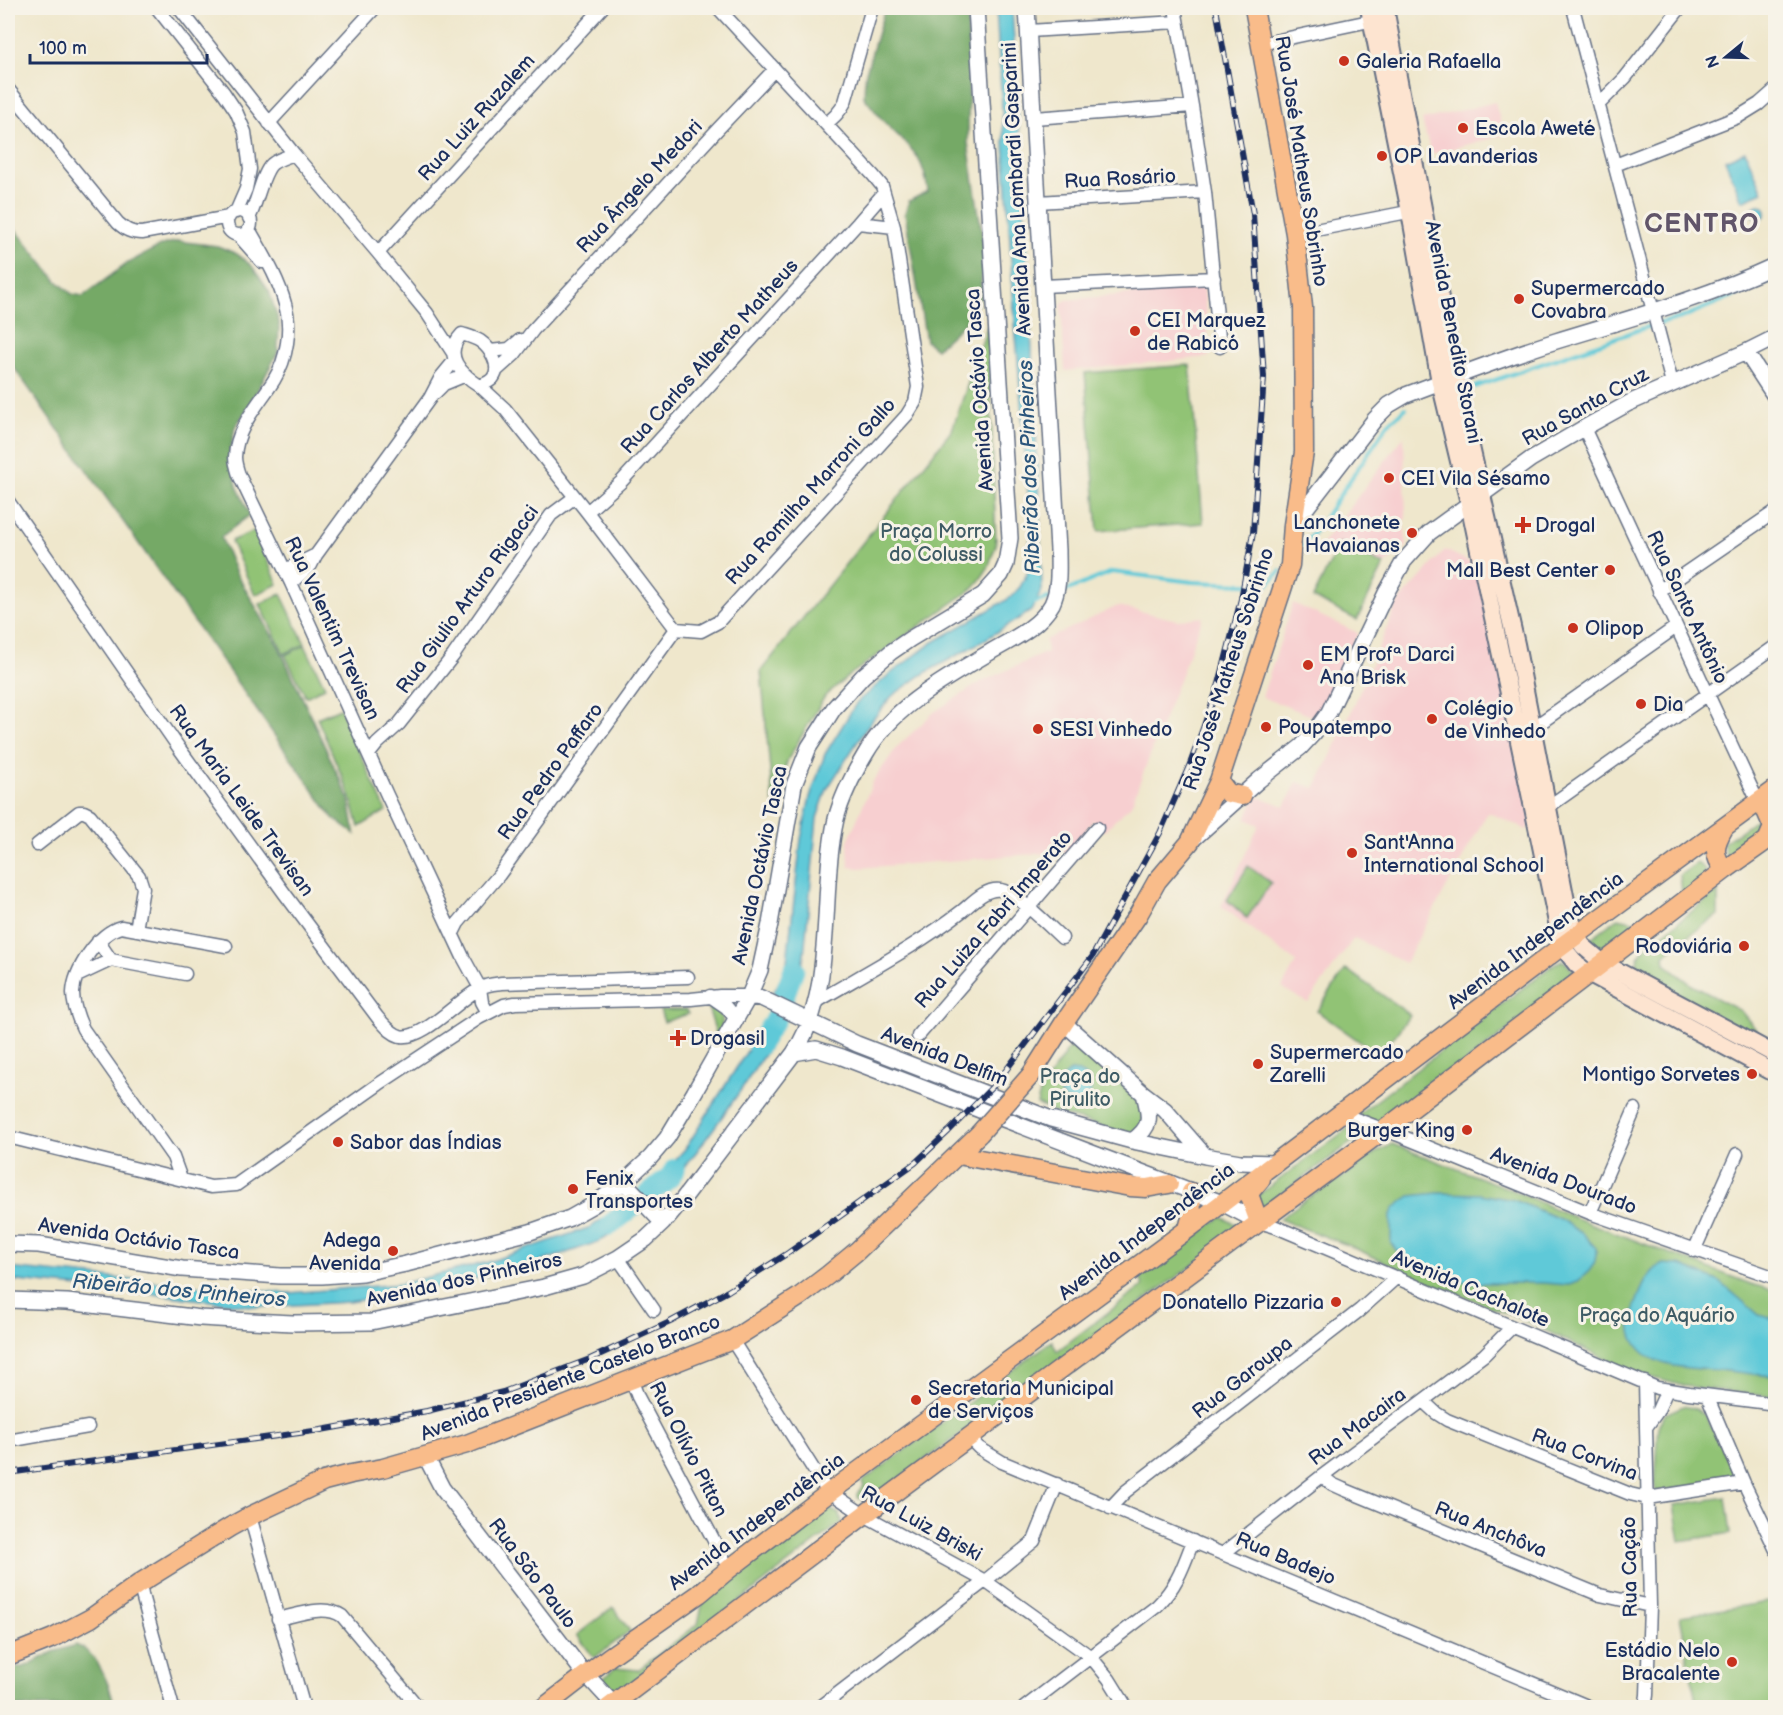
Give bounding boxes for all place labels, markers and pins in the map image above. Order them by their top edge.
place label: Galeria Rafaella [1356,50,1501,74]
marker: Galeria Rafaella [1337,54,1351,68]
place label: Escola Aweté [1475,117,1596,141]
marker: Escola Aweté [1456,121,1470,135]
place label: OP Lavanderias [1394,145,1538,169]
marker: OP Lavanderias [1375,149,1389,163]
place label: Supermercado Covabra [1531,277,1665,324]
marker: Supermercado Covabra [1512,292,1526,306]
place label: CEI Marquez de Rabicó [1147,309,1266,356]
marker: CEI Marquez de Rabicó [1128,324,1142,338]
place label: CEI Vila Sésamo [1401,467,1550,491]
marker: CEI Vila Sésamo [1382,471,1396,485]
place label: Lanchonete Havaianas [1293,511,1400,558]
place label: Drogal [1535,514,1595,538]
marker: Drogal [1516,518,1530,532]
marker: Lanchonete Havaianas [1405,526,1419,540]
place label: Mall Best Center [1446,559,1599,583]
marker: Mall Best Center [1603,563,1617,577]
place label: Olipop [1585,617,1644,641]
marker: Olipop [1566,621,1580,635]
place label: EM Profª Darci Ana Brisk [1320,643,1455,690]
marker: EM Profª Darci Ana Brisk [1301,658,1315,672]
place label: Dia [1653,693,1684,717]
place label: Colégio de Vinhedo [1444,697,1546,744]
marker: Dia [1634,697,1648,711]
marker: Colégio de Vinhedo [1425,712,1439,726]
place label: Poupatempo [1278,716,1392,740]
place label: SESI Vinhedo [1050,718,1172,742]
marker: Poupatempo [1259,720,1273,734]
marker: SESI Vinhedo [1031,722,1045,736]
place label: Sant'Anna International School [1364,831,1544,878]
marker: Sant'Anna International School [1345,846,1359,860]
place label: Rodoviária [1635,935,1732,959]
marker: Rodoviária [1737,939,1751,953]
place label: Drogasil [690,1027,765,1051]
marker: Drogasil [671,1031,685,1045]
place label: Supermercado Zarelli [1269,1041,1404,1088]
marker: Supermercado Zarelli [1251,1057,1265,1071]
place label: Montigo Sorvetes [1582,1063,1740,1087]
marker: Montigo Sorvetes [1745,1067,1759,1081]
place label: Burger King [1347,1119,1455,1143]
marker: Burger King [1460,1123,1474,1137]
place label: Sabor das Índias [350,1130,502,1155]
marker: Sabor das Índias [331,1135,345,1149]
place label: Fenix Transportes [585,1167,693,1214]
marker: Fenix Transportes [566,1182,580,1196]
place label: Adega Avenida [309,1229,381,1276]
marker: Adega Avenida [386,1244,400,1258]
place label: Donatello Pizzaria [1162,1291,1324,1315]
marker: Donatello Pizzaria [1329,1295,1343,1309]
place label: Secretaria Municipal de Serviços [928,1377,1114,1424]
marker: Secretaria Municipal de Serviços [909,1393,923,1407]
place label: Estádio Nelo Bracalente [1605,1639,1720,1686]
marker: Estádio Nelo Bracalente [1725,1655,1739,1669]

